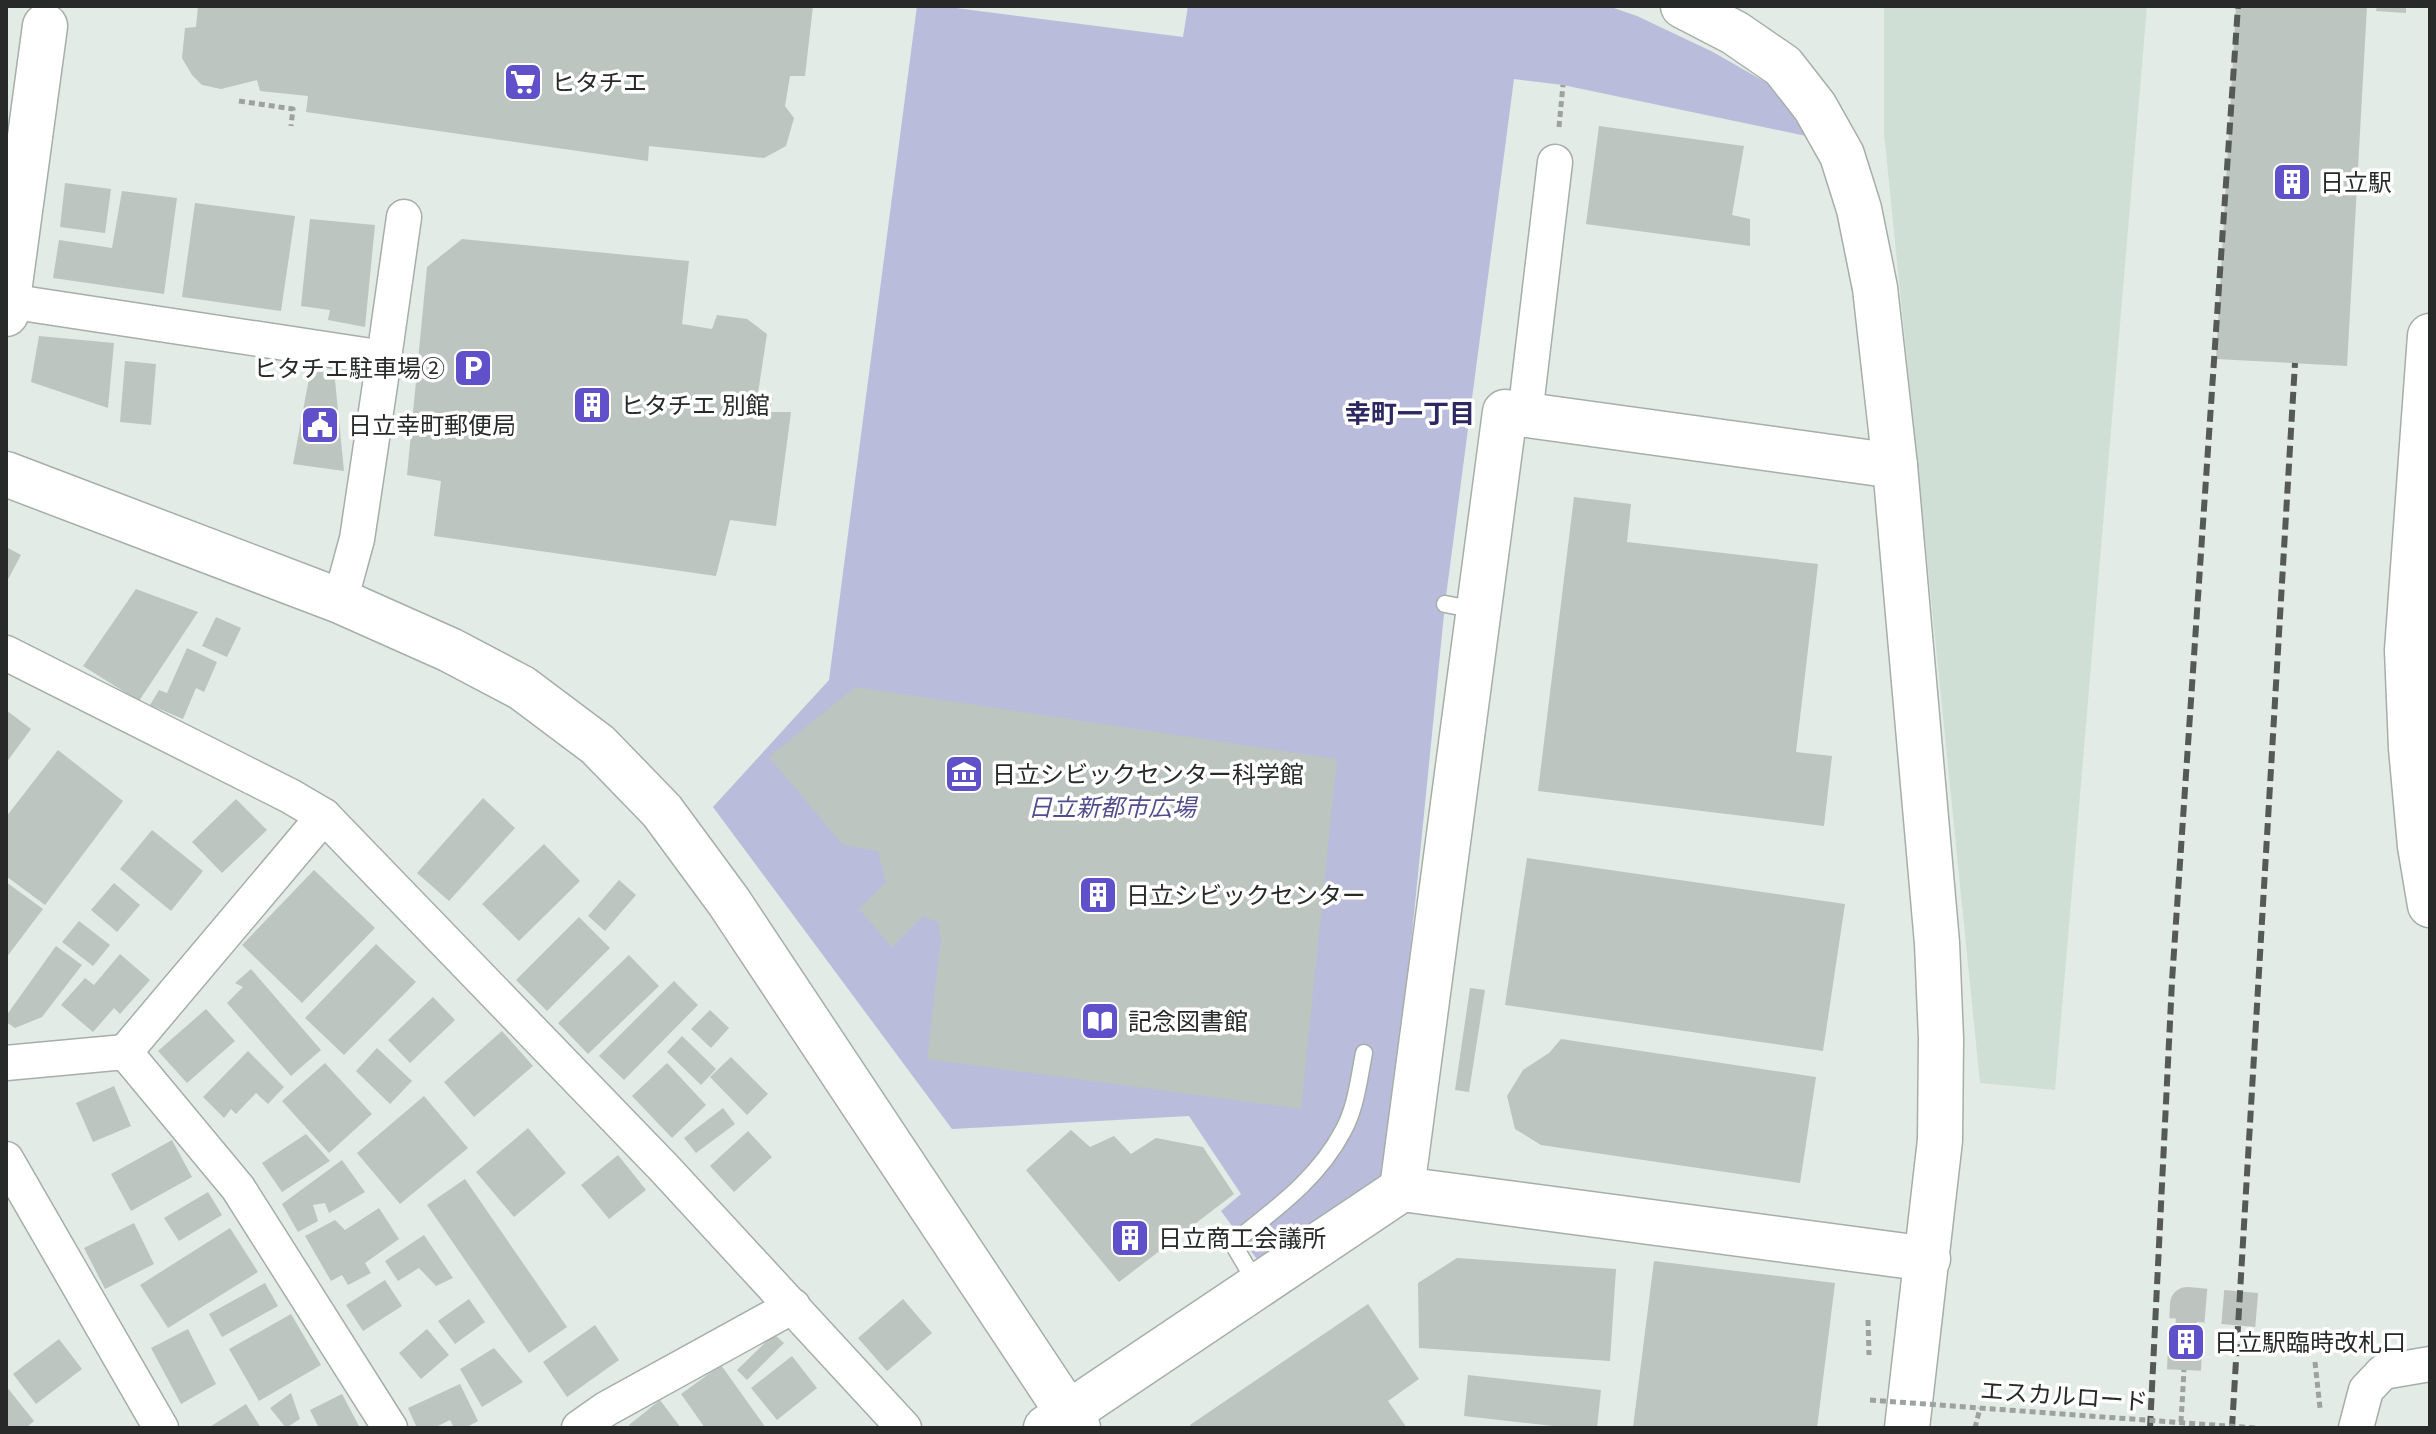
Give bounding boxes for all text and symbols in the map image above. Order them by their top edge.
supermarket icon: ヒタチエ [502,61,544,103]
place label: ヒタチエ [551,67,647,98]
building icon: 日立駅 [2271,161,2313,203]
place label: 日立駅 [2320,167,2392,198]
parking icon: ヒタチエ駐車場② [452,347,494,389]
place label: ヒタチエ駐車場② [253,353,445,384]
building icon: ヒタチエ 別館 [571,384,613,426]
place label: ヒタチエ 別館 [620,390,770,421]
district label: 幸町一丁目 [1345,397,1475,430]
public building icon: 日立幸町郵便局 [299,404,341,446]
place label: 日立幸町郵便局 [348,410,516,441]
museum icon: 日立シビックセンター科学館 [943,753,985,795]
place label: 日立シビックセンター科学館 [992,759,1304,790]
park label: 日立新都市広場 [1028,792,1199,823]
building icon: 日立シビックセンター [1077,874,1119,916]
place label: 日立シビックセンター [1126,880,1366,911]
library icon: 記念図書館 [1079,1000,1121,1042]
place label: 記念図書館 [1128,1006,1248,1037]
building icon: 日立商工会議所 [1109,1217,1151,1259]
place label: 日立商工会議所 [1158,1223,1326,1254]
building icon: 日立駅臨時改札口 [2165,1321,2207,1363]
place label: 日立駅臨時改札口 [2214,1327,2406,1358]
street label: エスカルロード [1979,1375,2149,1417]

